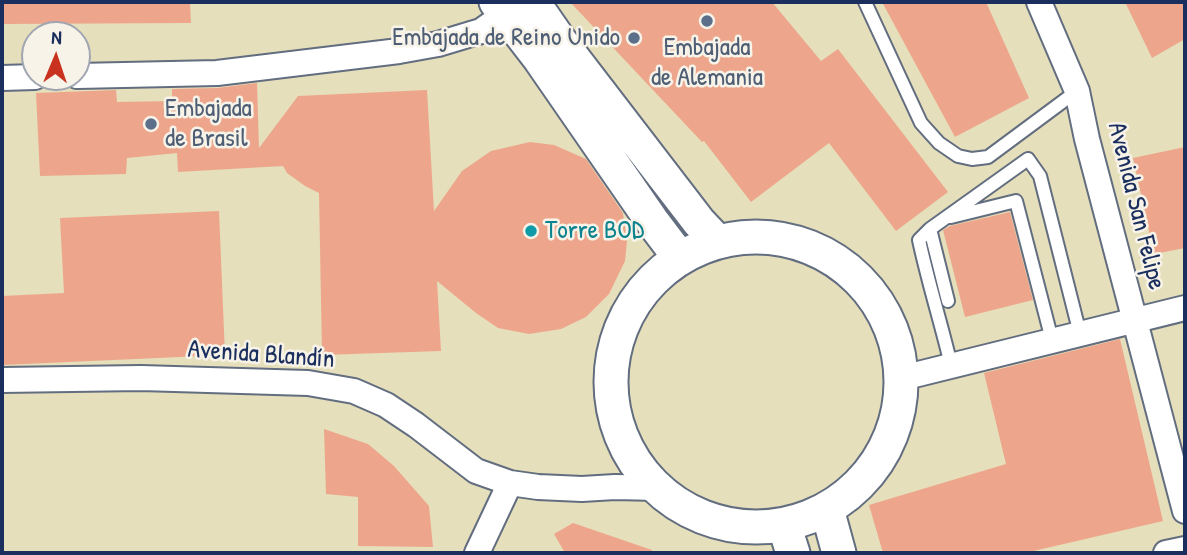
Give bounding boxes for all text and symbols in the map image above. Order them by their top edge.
marker: Embajada de Alemania [699,13,715,29]
north arrow [21,21,91,91]
place label: Embajada de Reino Unido [392,22,620,54]
text: N [51,24,62,50]
marker: Embajada de Reino Unido [626,30,642,46]
place label: Embajada de Alemania [651,32,763,94]
place label: Embajada de Brasil [165,93,252,154]
marker: Embajada de Brasil [143,116,159,132]
street label: Avenida San Felipe [1100,119,1172,293]
place label: Torre BOD [545,215,644,247]
marker: Torre BOD [523,223,539,239]
street label: Avenida Blandín [187,334,335,376]

